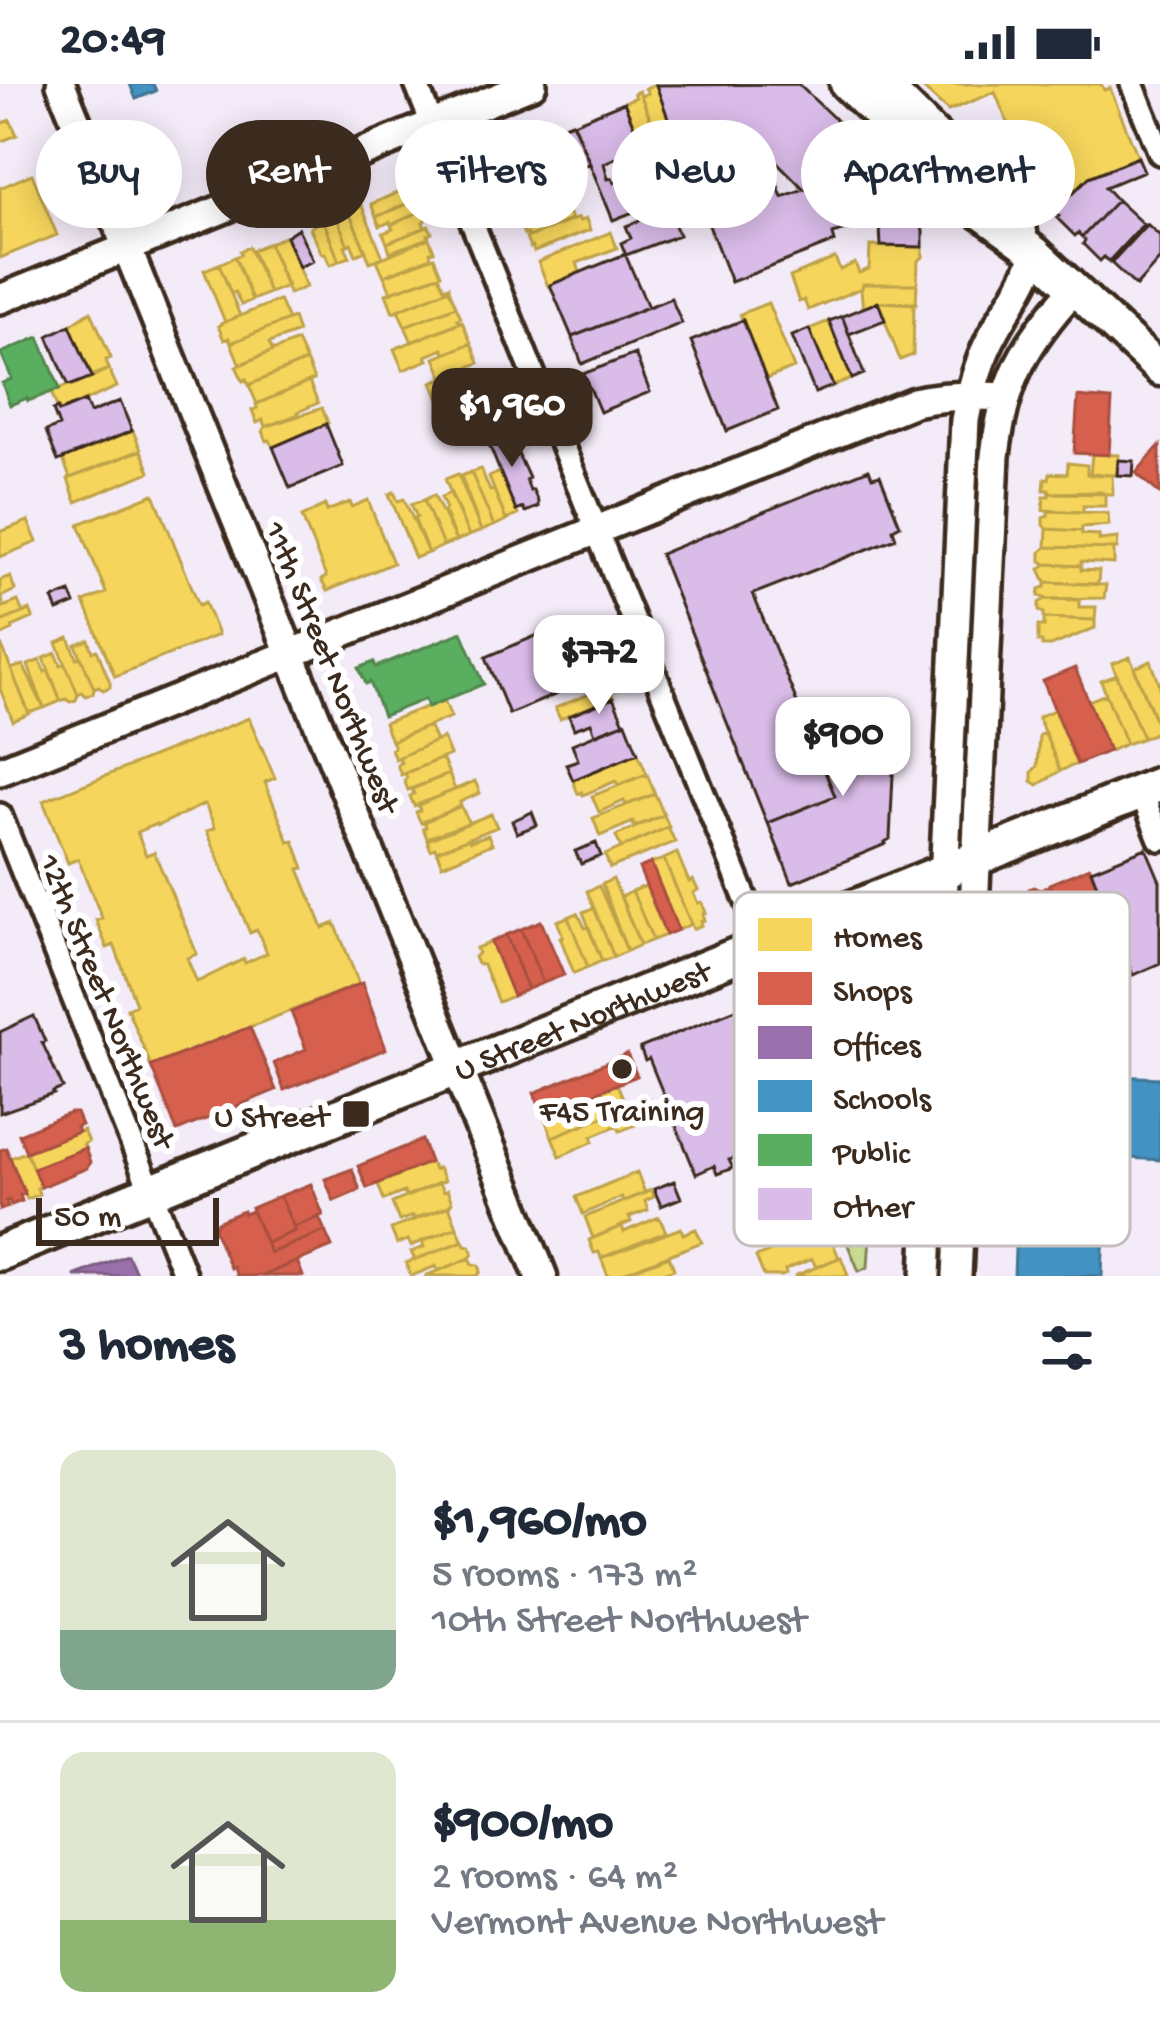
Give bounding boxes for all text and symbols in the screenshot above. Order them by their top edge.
text: 20:49 [60,16,166,69]
chip: Buy [36,120,182,228]
chip: Rent [206,120,371,228]
chip: Filters [395,120,588,228]
chip: New [612,120,777,228]
chip: Apartment [801,120,1075,228]
pin: $1,960 [414,368,610,470]
text: $1,960 [459,384,565,430]
street label: 11th Street Northwest [253,516,406,822]
pin: $772 [528,615,670,717]
text: $772 [560,631,638,677]
pin: $900 [772,697,914,799]
text: $900 [802,713,884,759]
street label: 12th Street Northwest [28,849,182,1157]
legend [734,892,1130,1246]
text: Homes [833,921,922,959]
street label: U Street Northwest [450,954,719,1092]
text: Shops [833,975,912,1013]
text: Offices [833,1029,921,1067]
marker: F45 Training [609,1056,635,1082]
text: Schools [833,1083,932,1121]
place label: F45 Training [539,1095,704,1133]
marker: U Street [340,1098,372,1130]
place label: U Street [214,1101,332,1139]
text: Public [832,1137,912,1175]
text: Other [833,1191,916,1229]
scale bar [36,1192,219,1245]
text: 50 m [54,1200,121,1238]
icon: filters [1034,1315,1100,1381]
text: 3 homes [60,1318,234,1378]
text: $1,960/mo [432,1494,647,1554]
icon: home [156,1498,300,1642]
text: 5 rooms · 173 m² [432,1554,697,1600]
text: 10th Street Northwest [432,1600,806,1646]
text: $900/mo [432,1796,613,1856]
icon: home [156,1800,300,1944]
text: 2 rooms · 64 m² [432,1856,678,1902]
text: Vermont Avenue Northwest [432,1902,883,1948]

